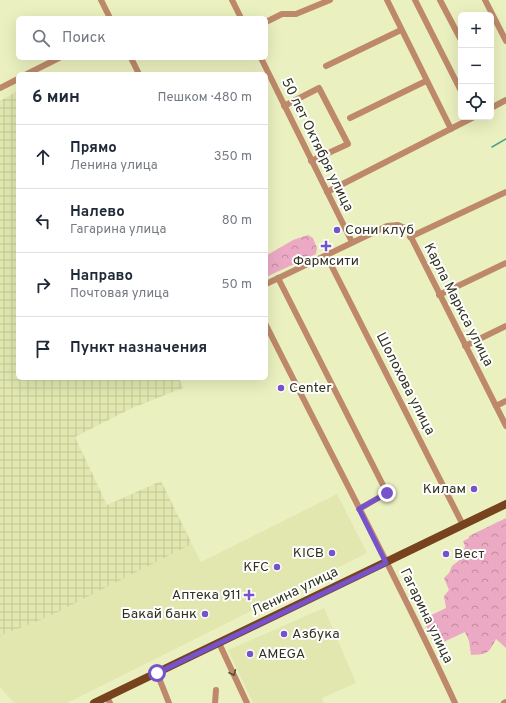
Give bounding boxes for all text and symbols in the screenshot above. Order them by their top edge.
map controls [458,12,494,120]
button: + [458,12,494,48]
search box [16,16,268,60]
icon: search [30,27,52,49]
text: Поиск [62,29,106,48]
button: − [458,48,494,84]
street label: 50 лет Октября улица [277,75,357,215]
button: locate [458,84,494,120]
text: 6 мин [32,87,80,109]
text: Пешком · 480 m [157,90,252,106]
text: Прямо [70,139,117,158]
icon: ahead [32,146,54,168]
text: 350 m [214,149,252,165]
text: Ленина улица [70,158,158,174]
text: Налево [70,203,125,222]
icon: left [32,210,54,232]
text: 80 m [222,213,252,229]
text: Гагарина улица [70,222,166,238]
place label: Сони клуб [345,222,414,239]
marker: Сони клуб [332,225,342,235]
marker: Фармсити [321,241,331,251]
street label: Карла Маркса улица [420,241,496,369]
place label: Фармсити [293,253,359,270]
text: Направо [70,267,133,286]
icon: right [32,274,54,296]
text: 50 m [222,277,252,293]
text: Почтовая улица [70,286,169,302]
street label: Шолохова улица [372,330,438,438]
icon: arrive [32,338,54,360]
text: Пункт назначения [70,339,207,358]
place label: Center [289,380,332,397]
marker: Center [276,383,286,393]
place label: Килам [423,481,466,498]
route end [378,484,396,502]
marker: Килам [469,484,479,494]
place label: KICB [293,545,324,562]
place label: Вест [454,546,484,563]
marker: KICB [327,548,337,558]
marker: Вест [441,549,451,559]
place label: KFC [243,559,269,576]
marker: KFC [272,562,282,572]
street label: Ленина улица [249,564,341,620]
street label: Гагарина улица [396,566,456,666]
place label: Аптека 911 [172,587,241,604]
marker: Аптека 911 [244,590,254,600]
place label: Бакай банк [122,606,197,623]
marker: Бакай банк [200,609,210,619]
place label: Азбука [292,626,340,643]
marker: Азбука [279,629,289,639]
place label: AMEGA [258,646,305,663]
marker: AMEGA [245,649,255,659]
route start [148,664,166,682]
one-way arrow [228,669,236,676]

